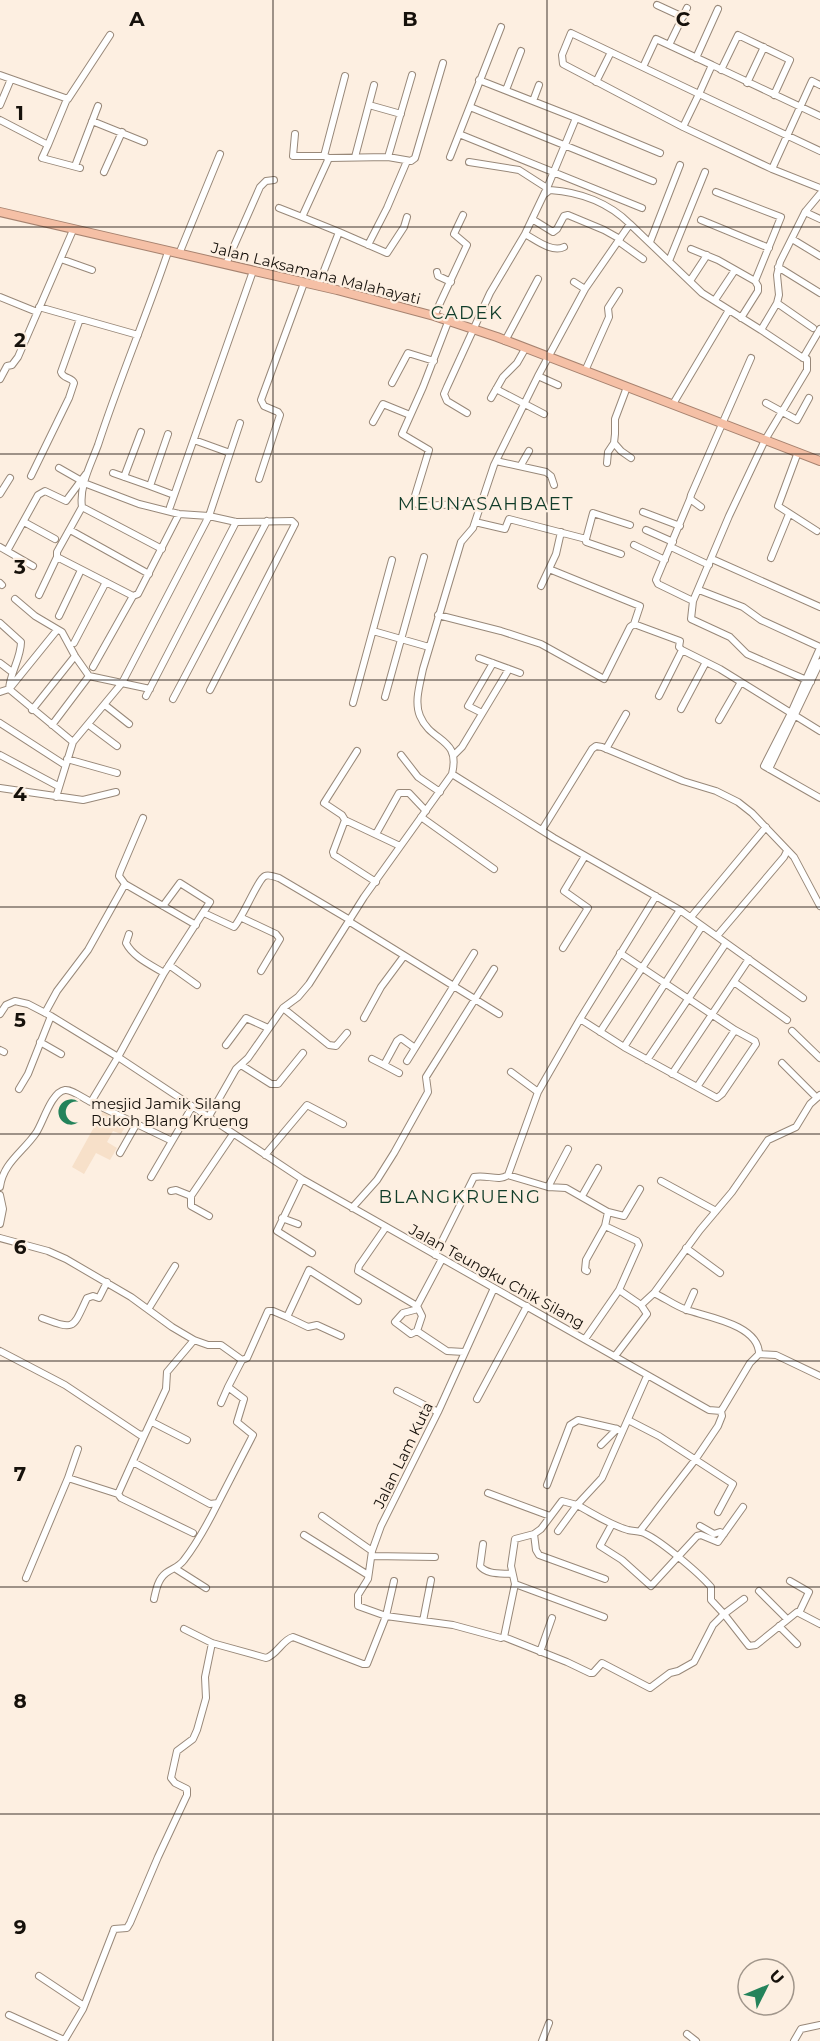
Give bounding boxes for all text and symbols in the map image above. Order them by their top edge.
text: A [128,7,145,31]
text: B [402,7,418,31]
text: C [676,7,691,31]
text: 1 [16,101,24,125]
street label: Jalan Laksamana Malahayati [208,238,423,308]
district label: CADEK [431,302,503,324]
text: 2 [14,328,26,352]
district label: MEUNASAHBAET [398,493,574,515]
text: 3 [13,555,26,579]
text: 4 [13,782,27,806]
text: 5 [14,1008,26,1032]
place label: mesjid Jamik Silang Rukoh Blang Krueng [91,1094,249,1130]
mosque icon: mesjid Jamik Silang Rukoh Blang Krueng [56,1097,86,1127]
district label: BLANGKRUENG [379,1186,541,1208]
street label: Jalan Teungku Chik Silang [405,1219,588,1332]
text: 6 [14,1235,27,1259]
street label: Jalan Lam Kuta [369,1399,437,1512]
text: 7 [14,1462,26,1486]
text: 8 [13,1689,27,1713]
text: 9 [14,1915,26,1939]
north arrow [736,1957,796,2017]
text: U [765,1966,788,1988]

